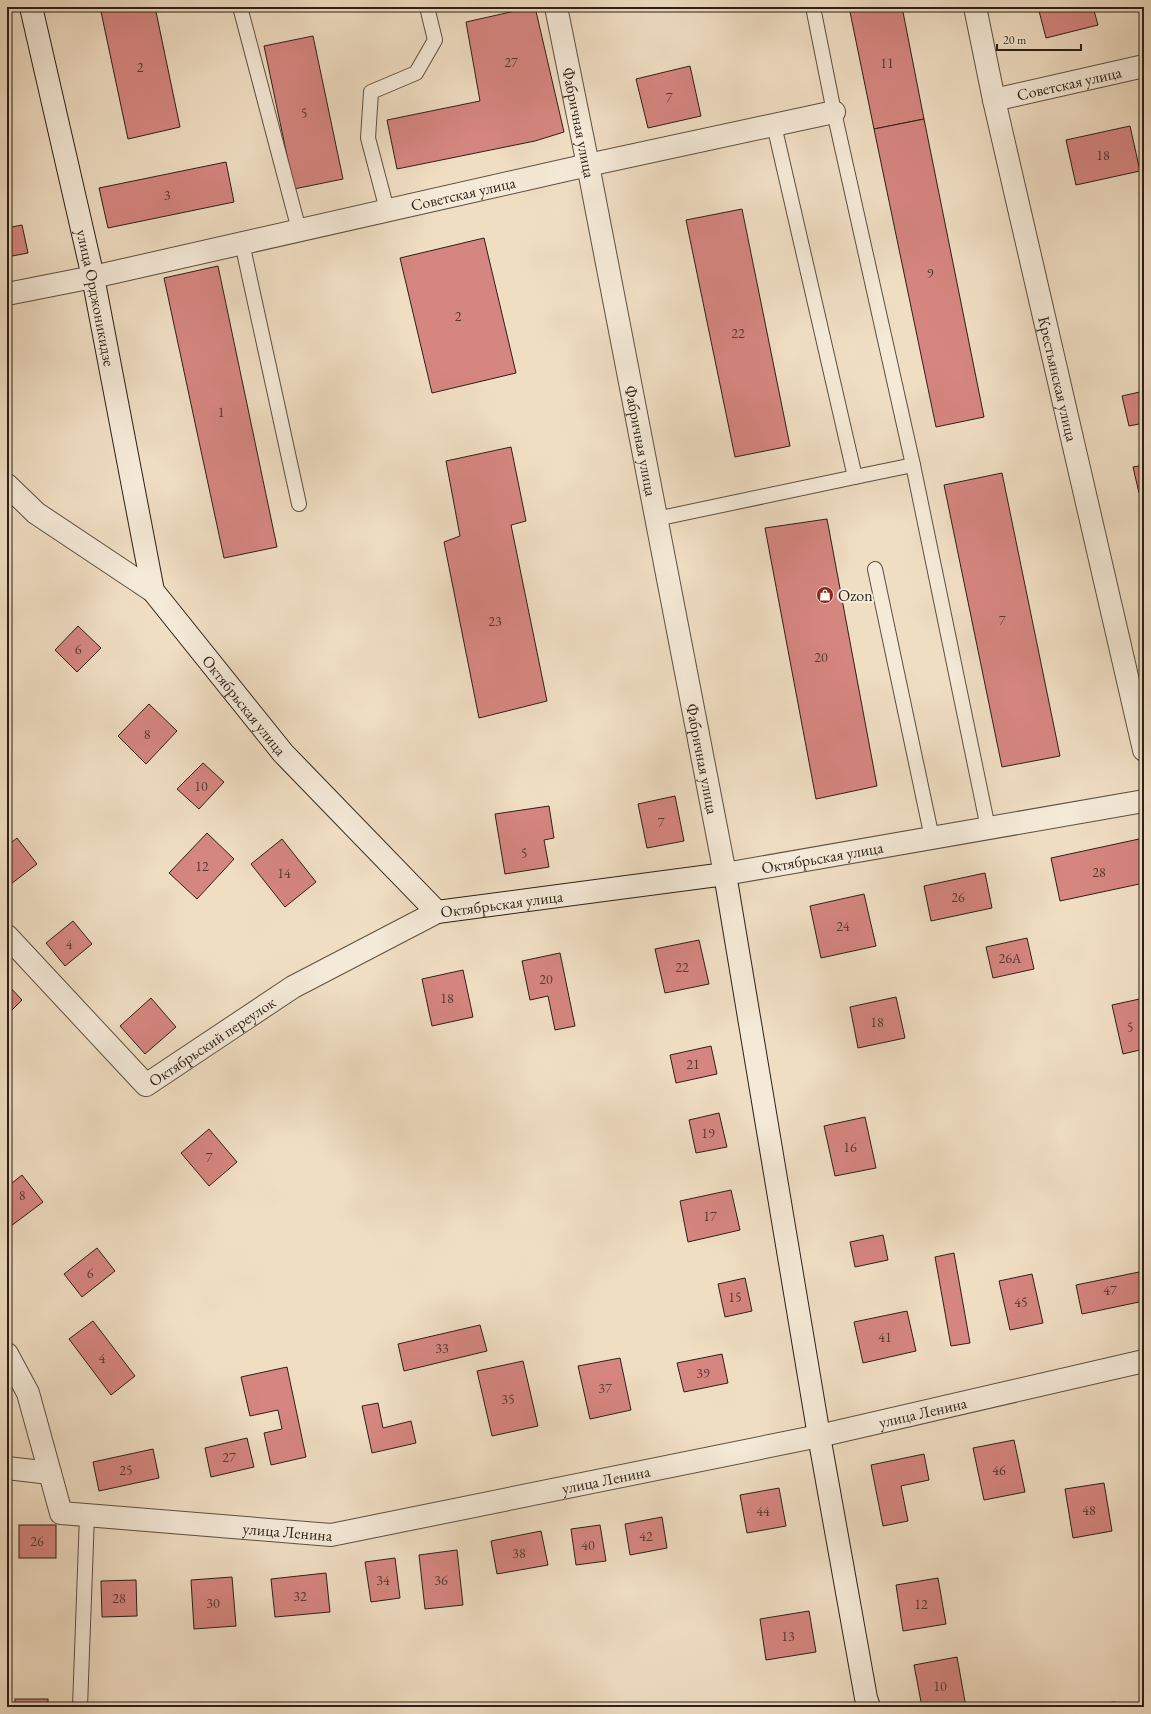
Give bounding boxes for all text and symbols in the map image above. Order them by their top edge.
scale bar [997,26,1081,52]
text: 20 m [1003,32,1027,48]
house number: 27 [504,53,518,71]
house number: 11 [880,54,894,72]
house number: 2 [137,58,144,76]
street label: Советская улица [1015,61,1124,105]
street label: Фабричная улица [558,65,601,180]
house number: 7 [666,88,673,106]
house number: 5 [301,104,307,122]
house number: 18 [1096,146,1110,164]
street label: Советская улица [409,171,518,215]
house number: 3 [164,186,171,204]
street label: улица Орджоникидзе [72,227,120,368]
house number: 9 [927,264,934,282]
house number: 2 [455,307,462,325]
street label: Крестьянская улица [1034,314,1083,444]
house number: 22 [731,324,745,342]
street label: Фабричная улица [620,384,662,498]
house number: 1 [218,403,224,421]
shop icon: Ozon [815,585,835,605]
place label: Ozon [838,585,873,606]
house number: 7 [999,611,1006,629]
house number: 23 [488,612,502,630]
house number: 6 [75,640,82,658]
house number: 20 [814,648,828,666]
street label: Октябрьская улица [198,650,292,760]
street label: Фабричная улица [682,702,724,817]
house number: 8 [144,725,151,743]
house number: 10 [194,777,208,795]
house number: 7 [658,813,665,831]
street label: Октябрьская улица [760,836,885,878]
house number: 5 [521,844,527,862]
house number: 12 [195,857,209,875]
house number: 28 [1092,863,1106,881]
house number: 14 [277,864,291,882]
street label: Октябрьская улица [439,885,565,922]
house number: 26 [951,888,965,906]
house number: 24 [836,917,850,935]
house number: 4 [66,935,73,953]
house number: 26А [998,949,1022,967]
house number: 22 [675,958,689,976]
house number: 20 [539,970,553,988]
house number: 18 [440,989,454,1007]
street label: Октябрьский переулок [144,991,280,1091]
house number: 18 [870,1013,884,1031]
house number: 5 [1127,1018,1133,1036]
house number: 21 [686,1055,700,1073]
house number: 19 [701,1124,715,1142]
house number: 16 [843,1138,857,1156]
house number: 7 [206,1148,213,1166]
house number: 8 [19,1186,26,1204]
house number: 17 [703,1207,717,1225]
house number: 6 [87,1264,94,1282]
house number: 47 [1103,1281,1117,1299]
house number: 15 [728,1288,742,1306]
house number: 45 [1014,1293,1028,1311]
house number: 41 [878,1328,892,1346]
house number: 33 [435,1339,449,1357]
house number: 4 [99,1349,106,1367]
house number: 39 [696,1364,710,1382]
house number: 37 [598,1379,612,1397]
house number: 35 [501,1390,515,1408]
street label: улица Ленина [877,1392,969,1432]
house number: 27 [222,1448,236,1466]
street label: улица Ленина [560,1460,652,1498]
house number: 25 [119,1461,133,1479]
house number: 46 [992,1461,1006,1479]
house number: 48 [1082,1501,1096,1519]
house number: 44 [756,1502,770,1520]
street label: улица Ленина [242,1517,334,1546]
house number: 42 [639,1527,653,1545]
house number: 26 [30,1532,44,1550]
house number: 40 [581,1536,595,1554]
house number: 38 [512,1544,526,1562]
house number: 34 [376,1571,390,1589]
house number: 36 [434,1571,448,1589]
house number: 32 [293,1587,307,1605]
house number: 28 [112,1589,126,1607]
house number: 30 [206,1594,220,1612]
house number: 12 [914,1595,928,1613]
house number: 13 [781,1627,795,1645]
house number: 10 [933,1677,947,1695]

